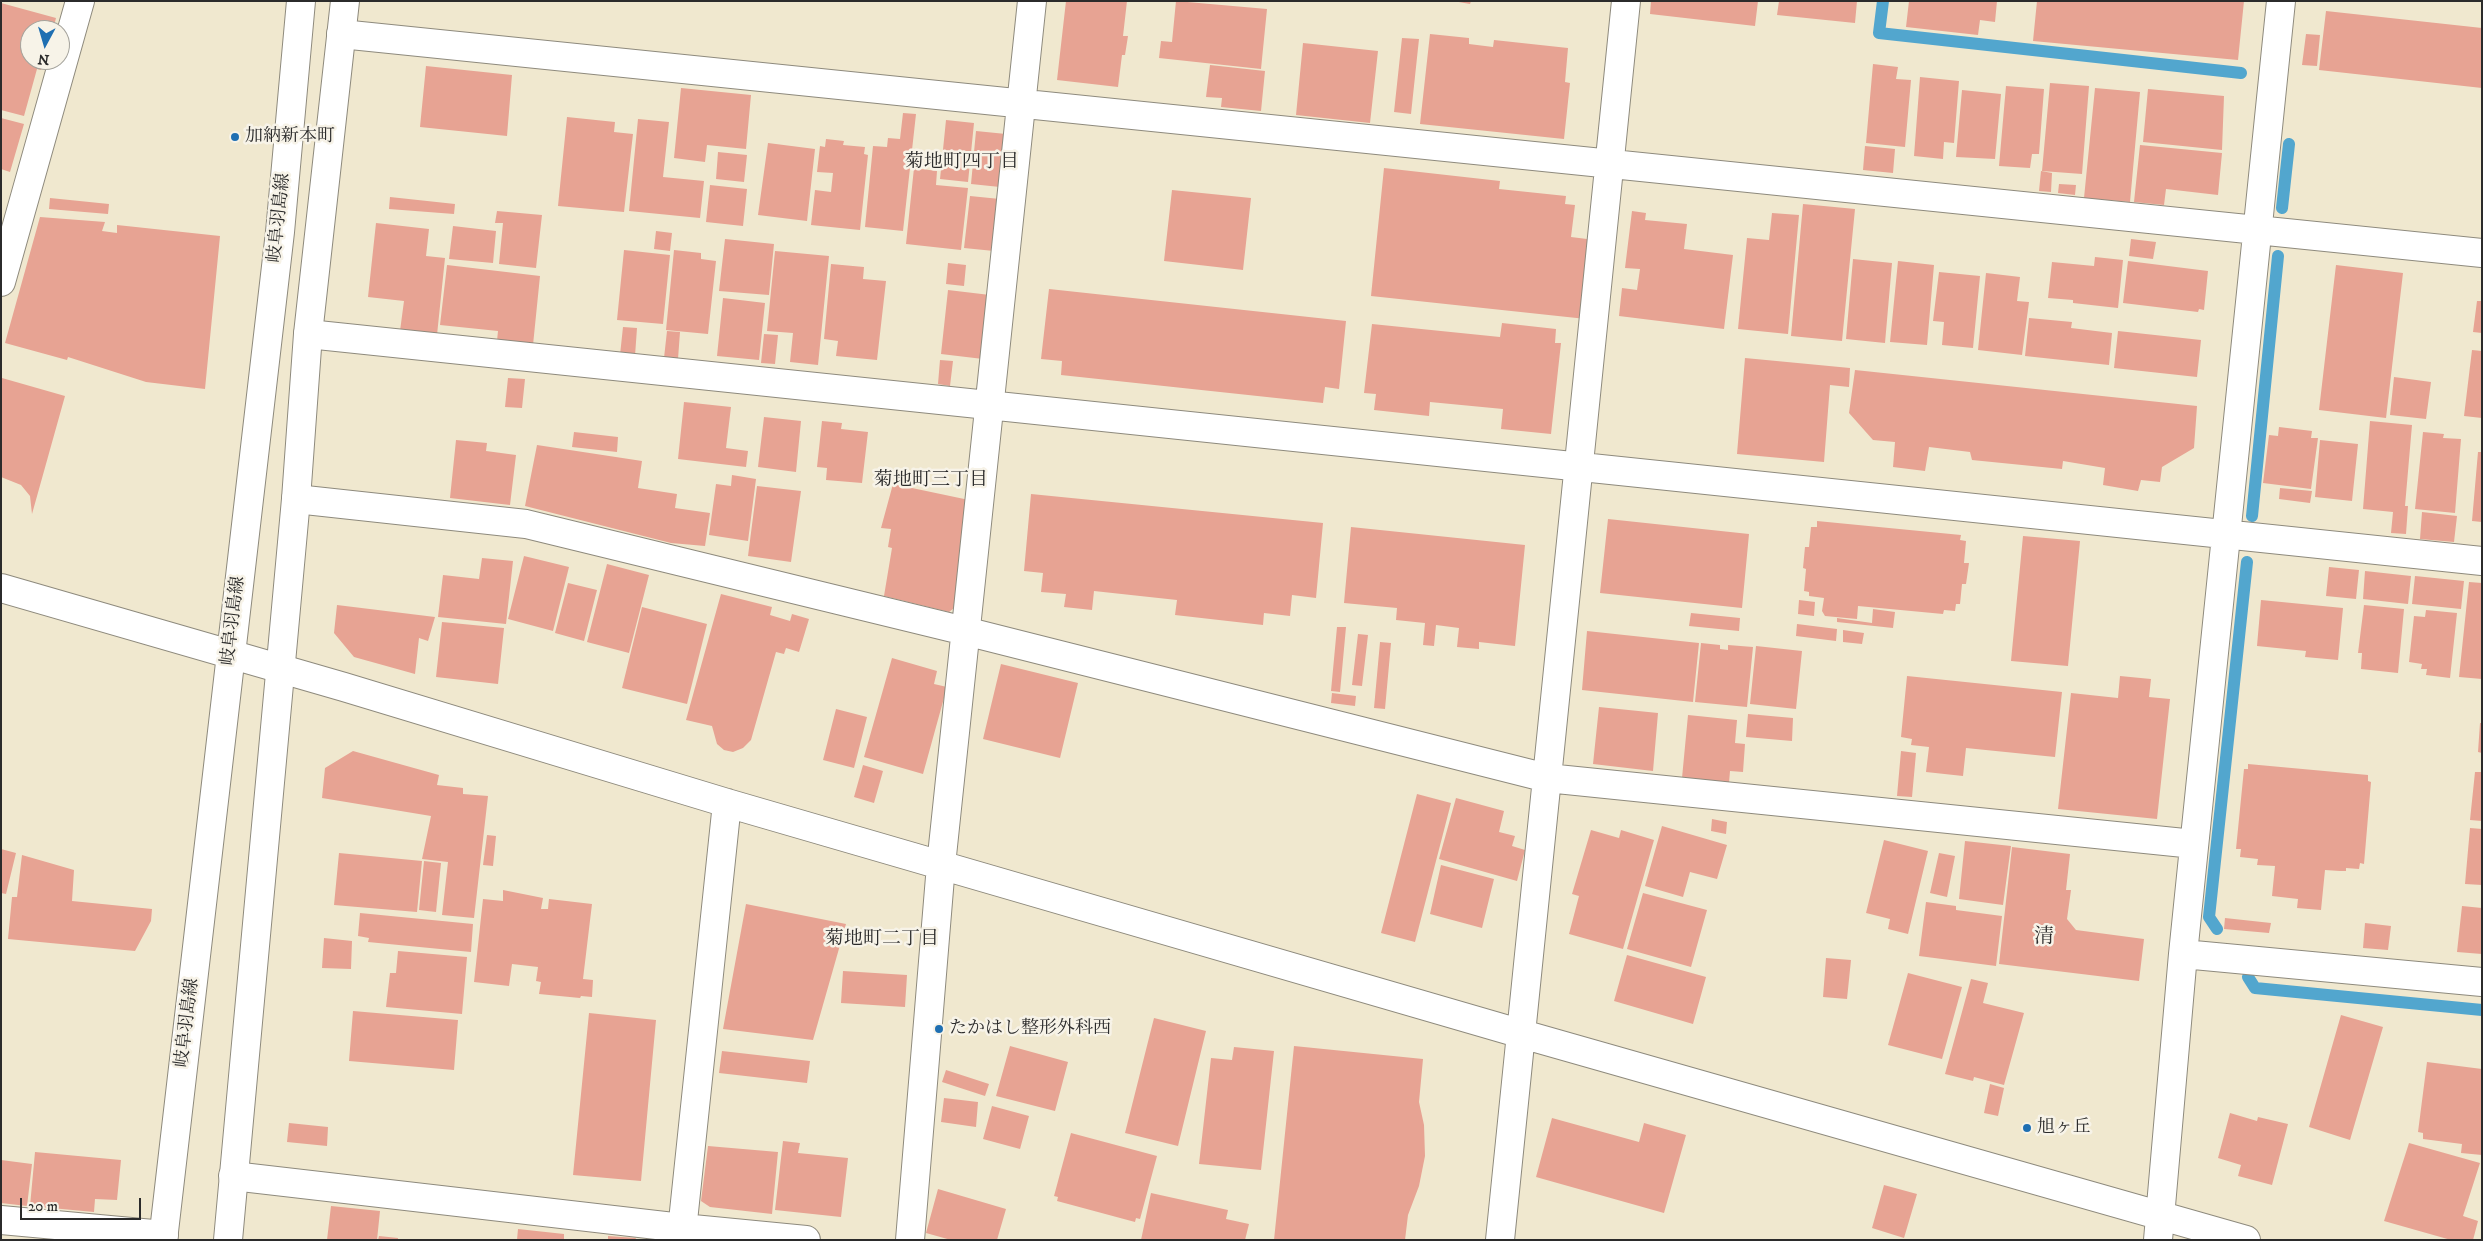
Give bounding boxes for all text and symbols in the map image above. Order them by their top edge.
north arrow [20,20,70,70]
text: N [37,49,50,68]
place label: 加納新本町 [245,126,335,148]
marker: 加納新本町 [229,131,241,143]
district label: 菊地町四丁目 [905,152,1019,174]
street label: 岐阜羽島線 [265,172,295,264]
district label: 菊地町三丁目 [874,470,988,492]
street label: 岐阜羽島線 [218,575,250,667]
district label: 清 [2034,926,2054,950]
district label: 菊地町二丁目 [825,929,939,951]
street label: 岐阜羽島線 [172,977,204,1069]
place label: たかはし整形外科西 [949,1018,1111,1040]
marker: たかはし整形外科西 [933,1023,945,1035]
place label: 旭ヶ丘 [2037,1117,2091,1139]
marker: 旭ヶ丘 [2021,1122,2033,1134]
scale bar [22,1188,144,1220]
text: 20 m [28,1197,58,1216]

